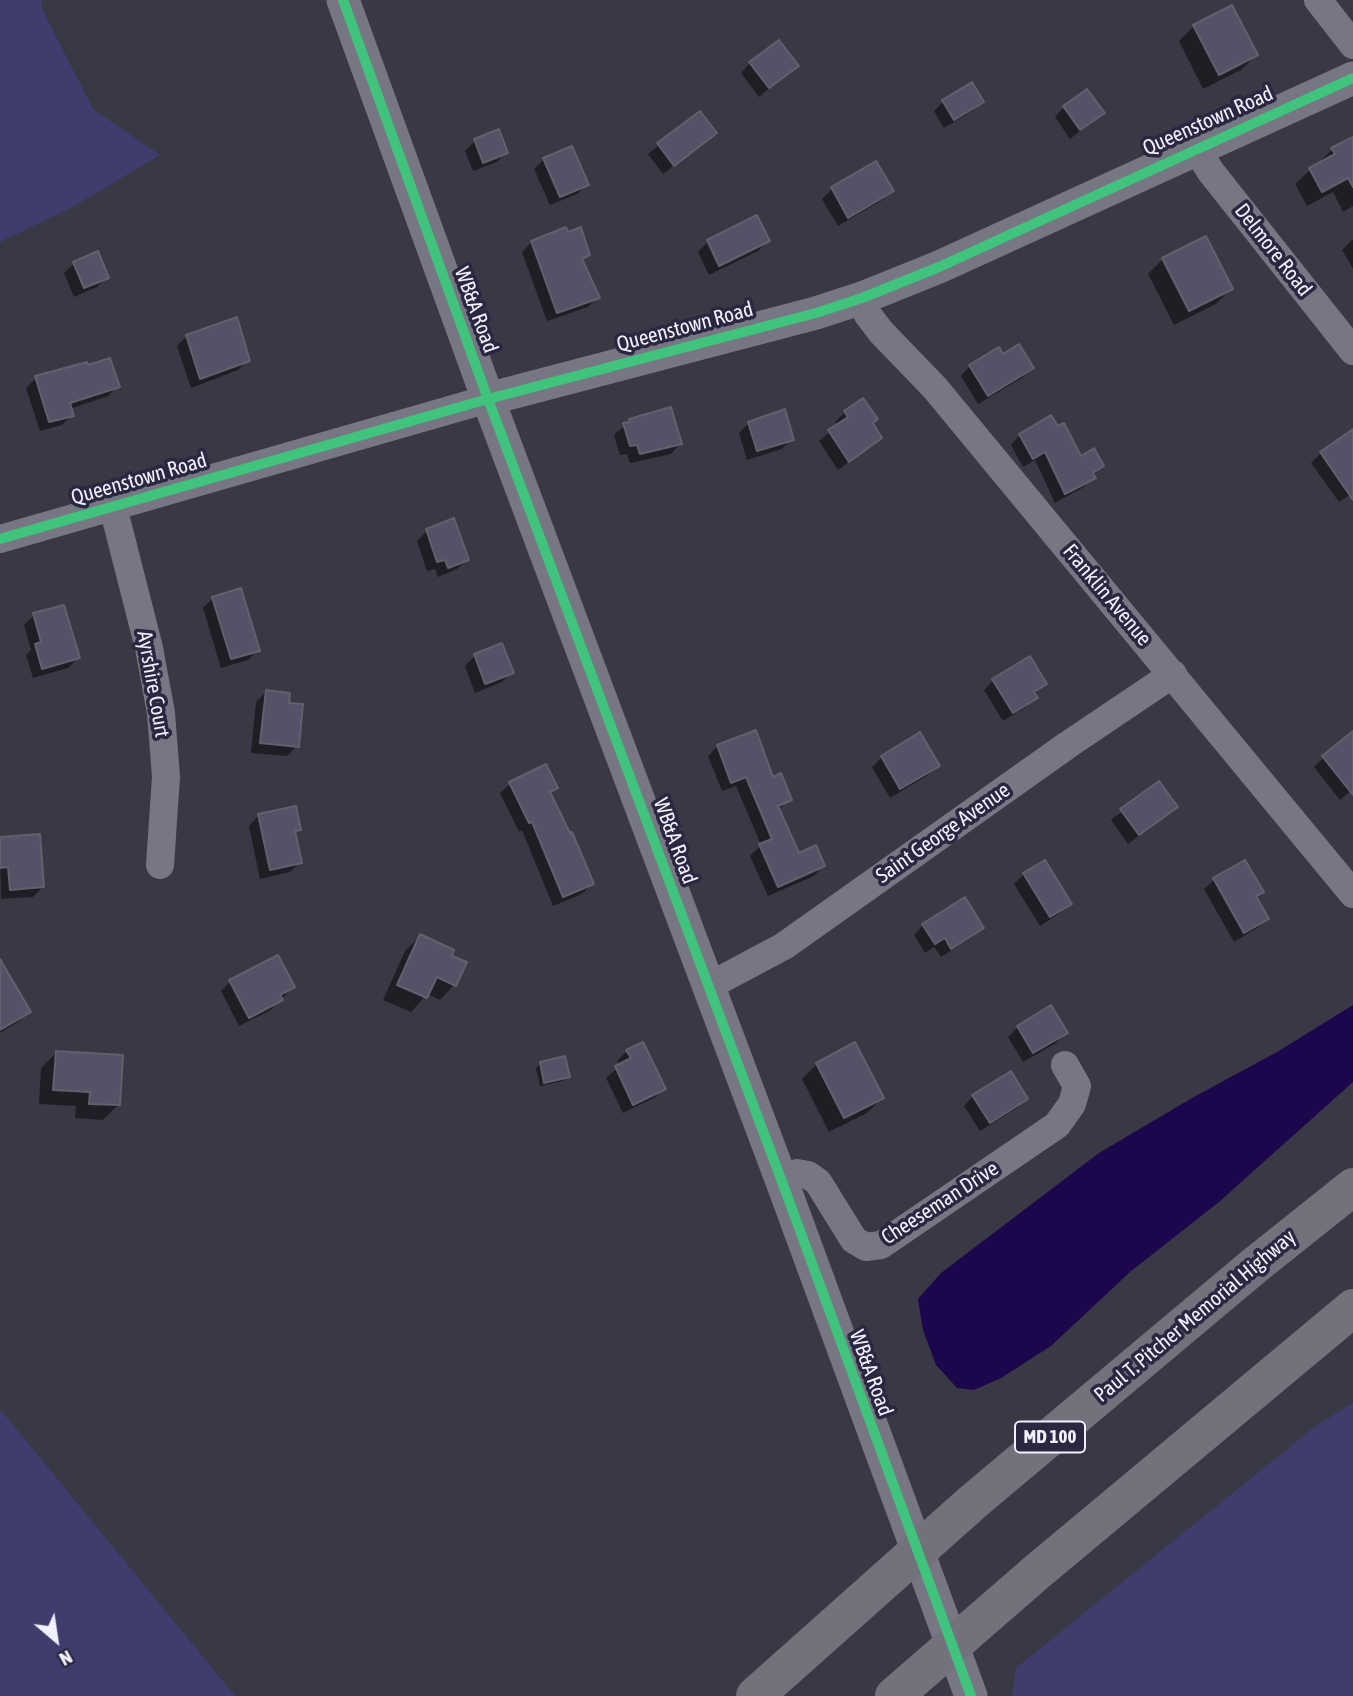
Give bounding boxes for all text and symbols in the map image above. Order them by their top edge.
street label: Queenstown Road [1139,81,1277,161]
street label: Delmore Road [1229,199,1317,301]
street label: WB&A Road [449,264,503,356]
street label: Queenstown Road [614,297,756,357]
street label: Queenstown Road [68,448,210,510]
street label: Franklin Avenue [1057,539,1157,651]
street label: Ayrshire Court [131,629,175,739]
street label: Saint George Avenue [871,777,1015,889]
street label: WB&A Road [648,795,702,887]
street label: Cheeseman Drive [877,1156,1003,1250]
street label: Paul T. Pitcher Memorial Highway [1089,1224,1301,1408]
street label: WB&A Road [844,1327,898,1419]
road number: MD 100 [1015,1422,1085,1452]
north arrow [21,1605,91,1675]
text: N [56,1646,76,1671]

